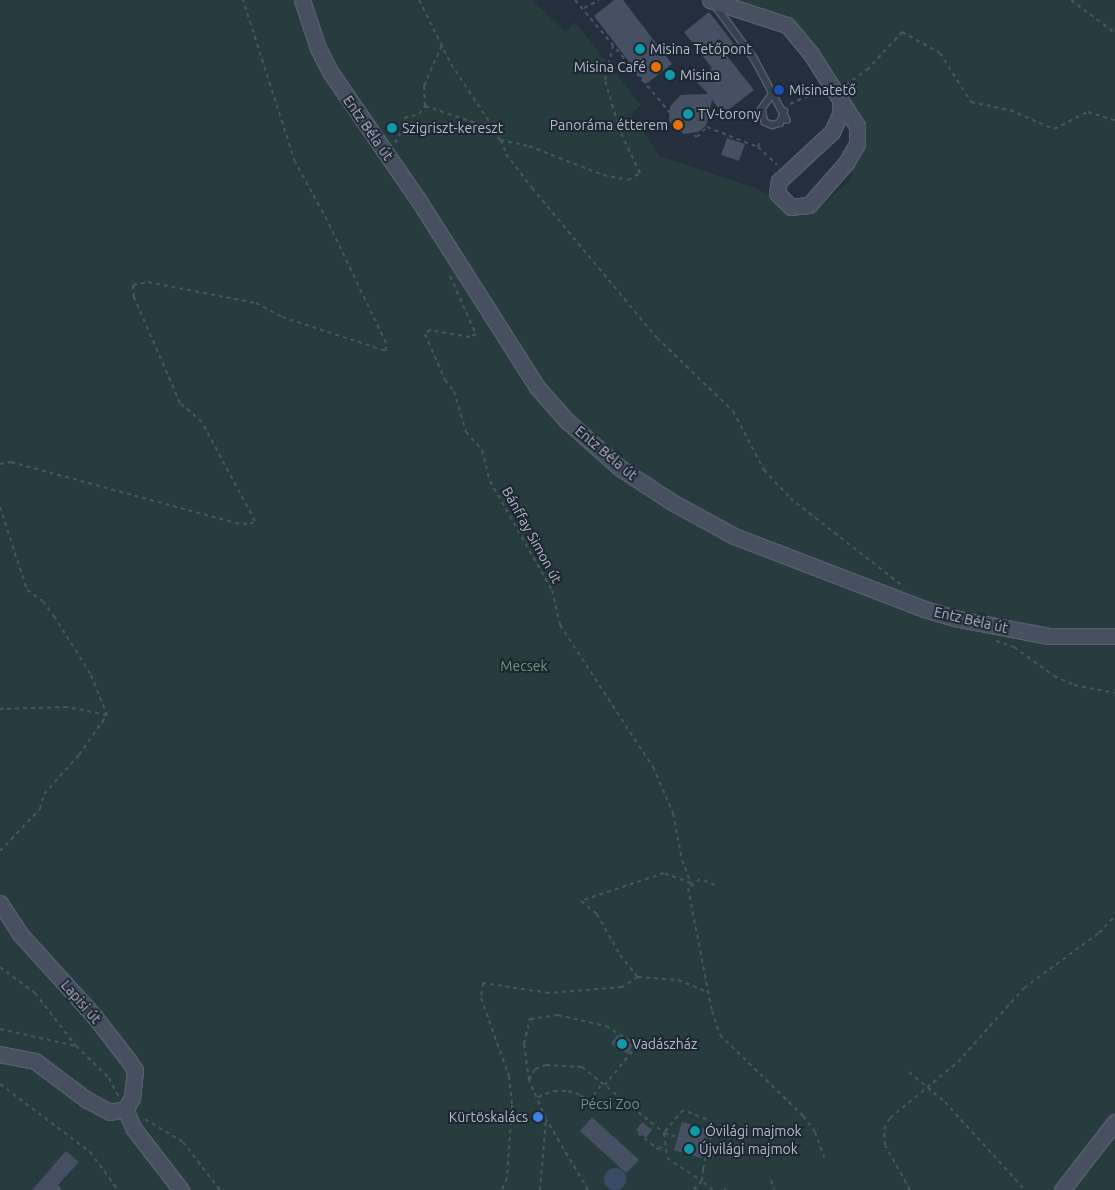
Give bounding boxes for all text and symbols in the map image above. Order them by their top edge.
place label: Misina Tetőpont [650,41,752,57]
marker: Misina Tetőpont [634,43,646,55]
place label: Misina Café [574,59,646,75]
marker: Misina Café [650,61,662,73]
place label: Misina [680,67,720,83]
marker: Misina [664,69,676,81]
place label: Misinatető [789,82,856,98]
marker: Misinatető [773,84,785,96]
street label: Entz Béla út [340,92,396,164]
place label: TV-torony [698,106,761,122]
marker: TV-torony [682,108,694,120]
place label: Panoráma étterem [550,117,668,133]
marker: Panoráma étterem [672,119,684,131]
place label: Szigriszt-kereszt [402,120,503,136]
marker: Szigriszt-kereszt [386,122,398,134]
street label: Entz Béla út [572,422,640,484]
street label: Bánffay Simon út [499,484,565,586]
street label: Entz Béla út [932,603,1010,637]
park label: Mecsek [500,658,548,674]
street label: Lapisi út [58,977,104,1027]
place label: Vadászház [632,1036,697,1052]
marker: Vadászház [616,1038,628,1050]
park label: Pécsi Zoo [580,1096,640,1112]
place label: Kürtöskalács [449,1109,528,1125]
marker: Kürtöskalács [532,1111,544,1123]
place label: Óvilági majmok [705,1123,802,1139]
marker: Óvilági majmok [689,1125,701,1137]
place label: Újvilági majmok [699,1141,798,1157]
marker: Újvilági majmok [683,1143,695,1155]

